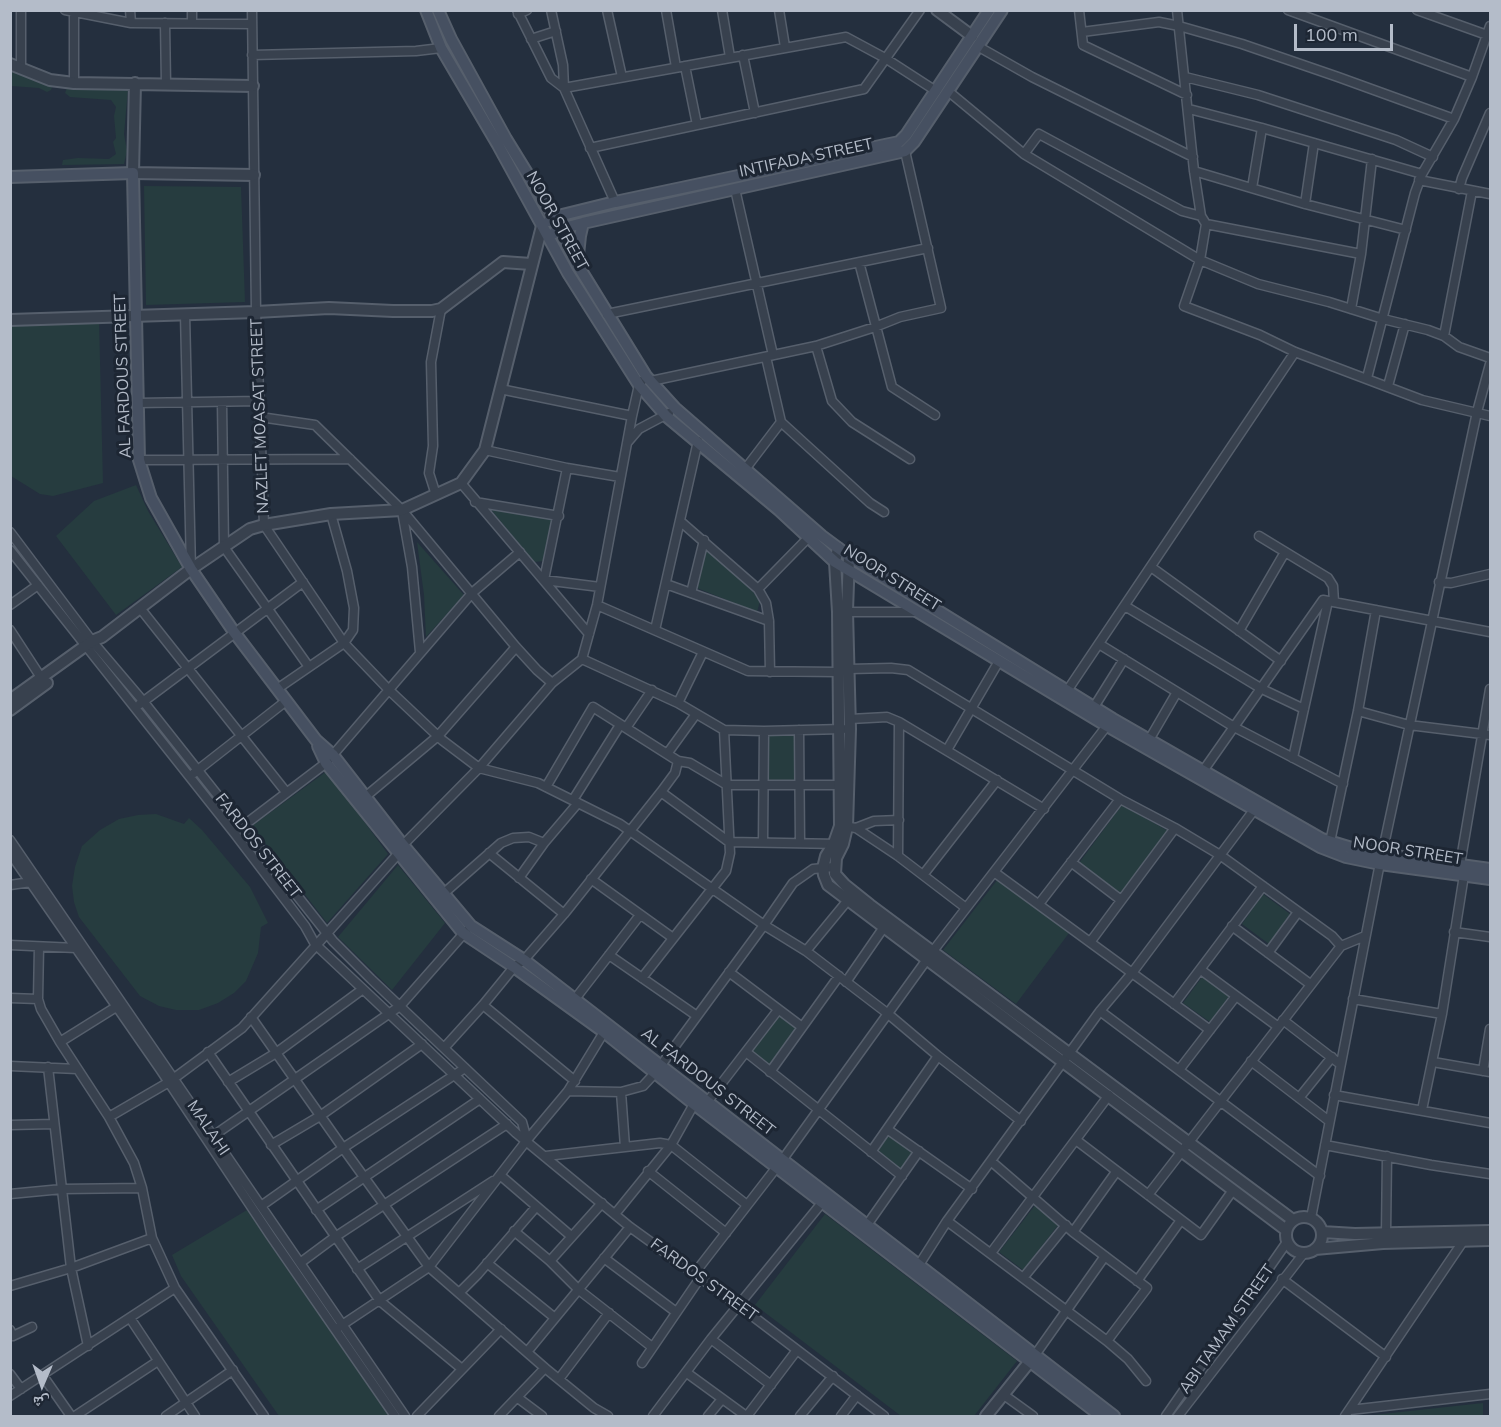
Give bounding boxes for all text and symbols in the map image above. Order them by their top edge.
scale bar [1297,12,1396,50]
text: 100 m [1305,23,1358,46]
street label: INTIFADA STREET [737,134,875,182]
street label: NOOR STREET [522,168,592,274]
street label: AL FARDOUS STREET [111,294,135,458]
street label: NAZLET MOASAT STREET [247,318,273,514]
street label: NOOR STREET [840,541,944,615]
street label: FARDOS STREET [211,790,305,902]
street label: NOOR STREET [1352,833,1464,869]
street label: AL FARDOUS STREET [637,1024,779,1140]
street label: MALAHI [183,1097,233,1159]
street label: FARDOS STREET [647,1235,761,1325]
street label: ABI TAMAM STREET [1175,1261,1279,1397]
north arrow [12,1355,72,1415]
text: ش [33,1393,50,1413]

